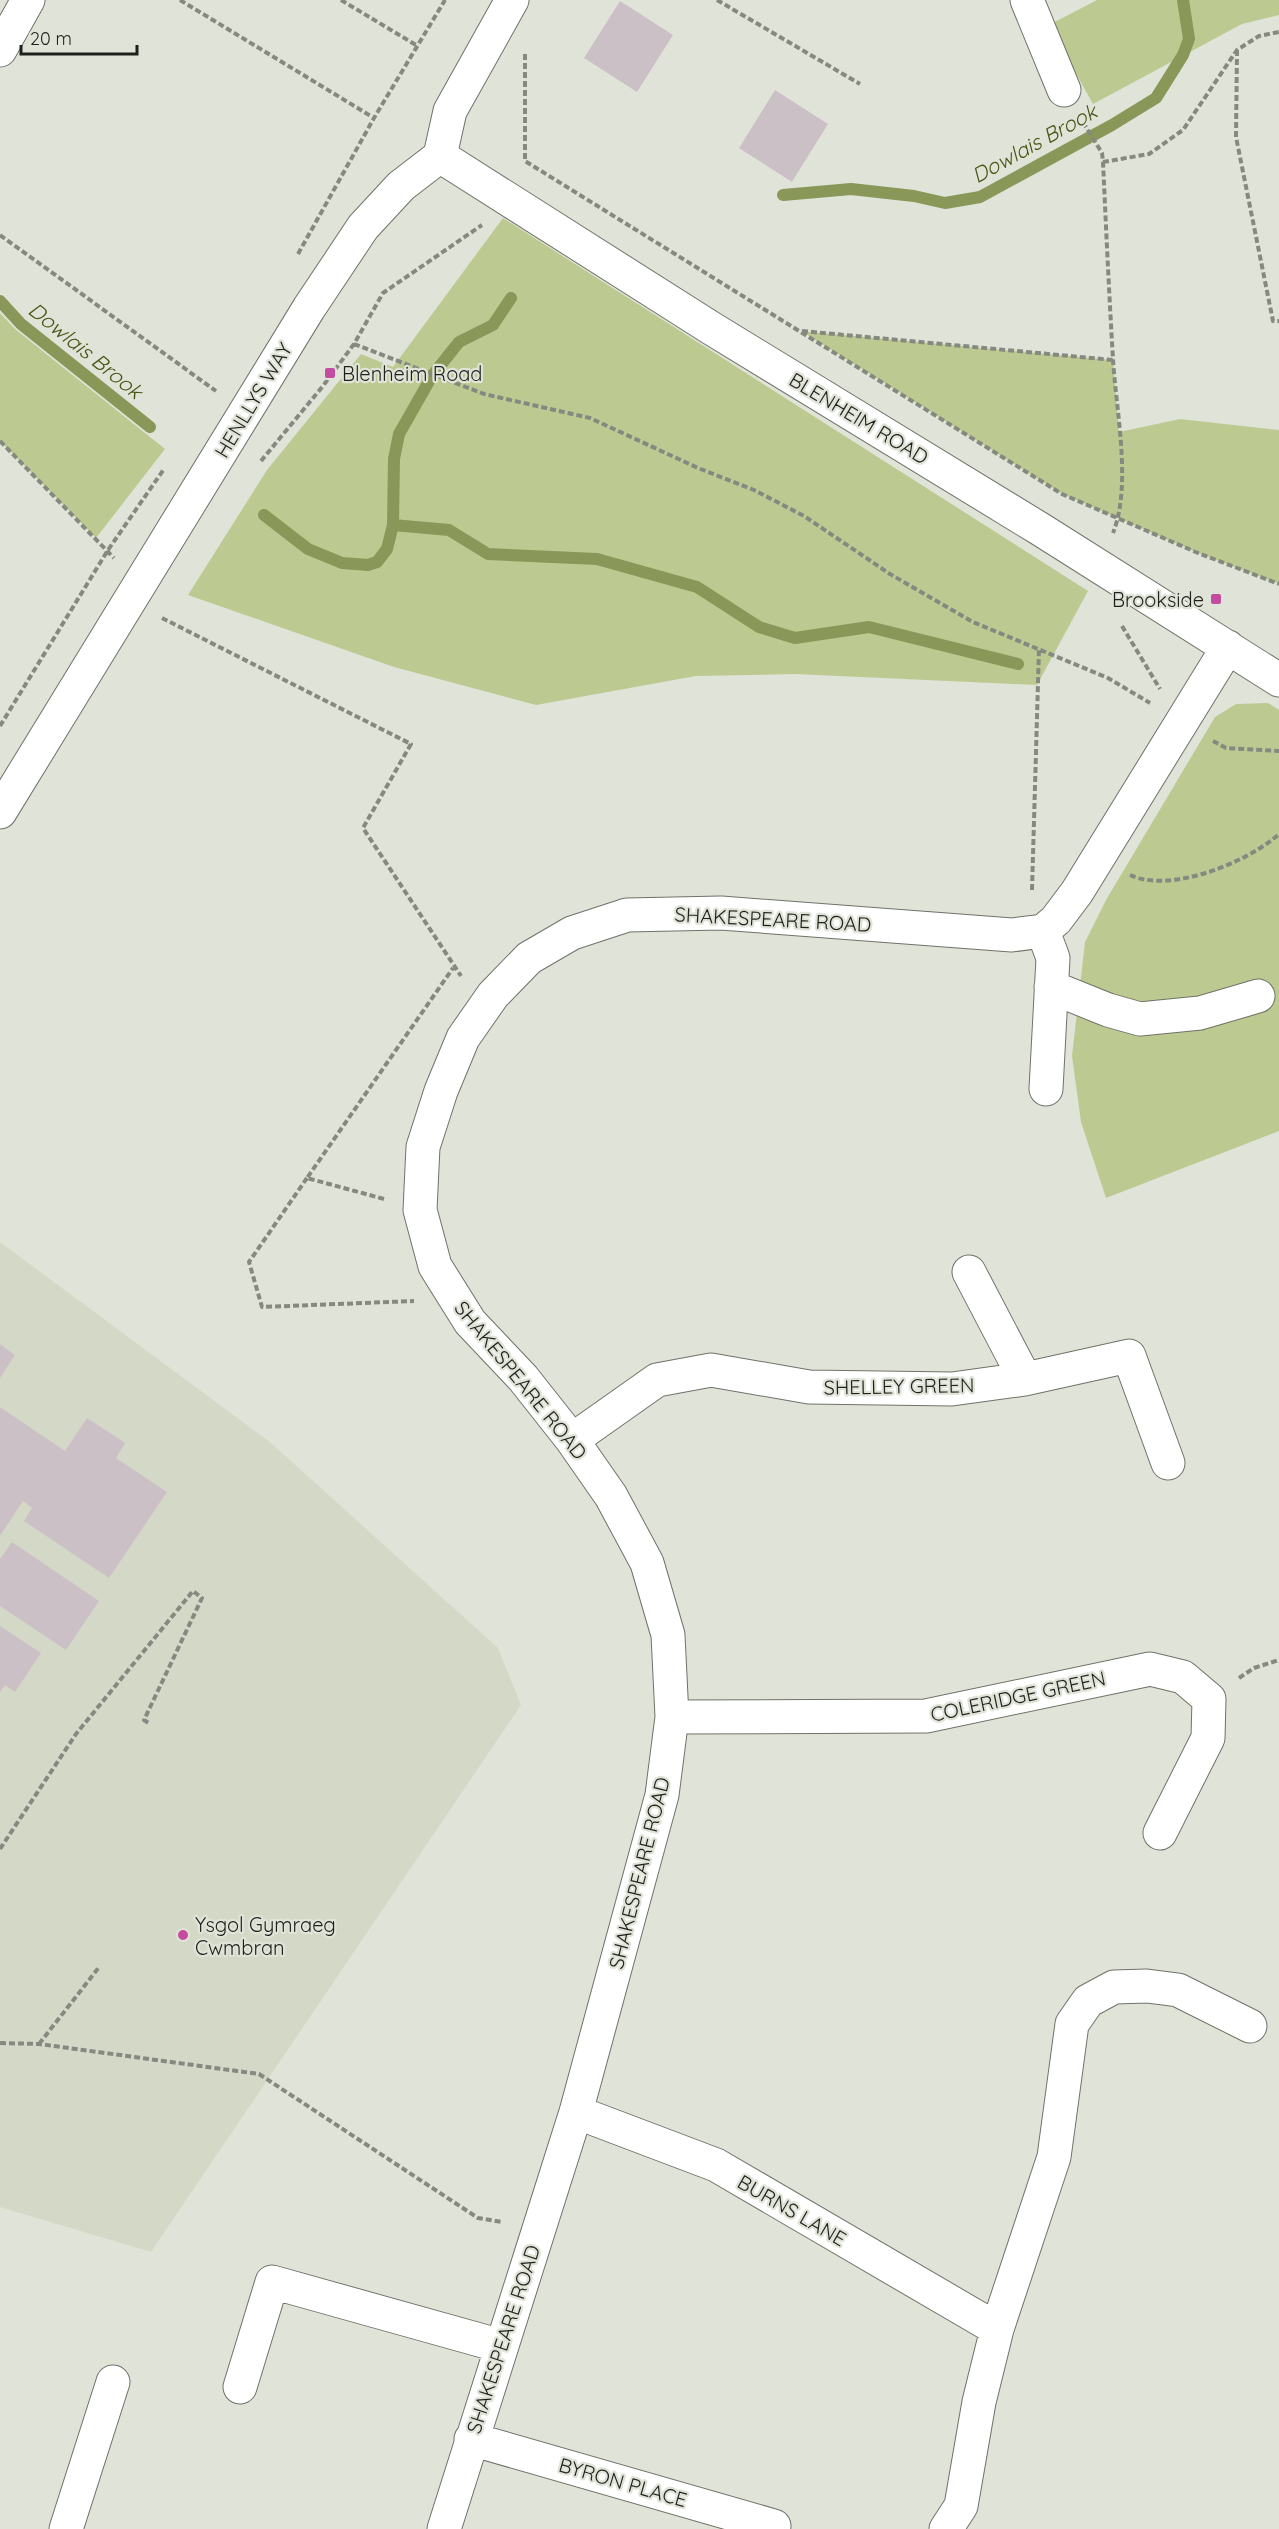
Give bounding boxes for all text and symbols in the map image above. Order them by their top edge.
scale bar [21,18,136,56]
text: 20 m [30,27,72,50]
water label: Dowlais Brook [967,97,1103,188]
water label: Dowlais Brook [24,296,150,405]
street label: HENLLYS WAY [209,338,297,462]
place label: Blenheim Road [342,361,482,386]
marker: Blenheim Road [323,366,337,380]
street label: BLENHEIM ROAD [785,367,933,469]
place label: Brookside [1112,587,1204,612]
marker: Brookside [1209,592,1223,606]
street label: SHAKESPEARE ROAD [674,901,872,937]
street label: SHAKESPEARE ROAD [449,1296,593,1464]
street label: SHELLEY GREEN [823,1372,975,1400]
street label: COLERIDGE GREEN [928,1665,1108,1727]
street label: SHAKESPEARE ROAD [603,1774,675,1972]
place label: Ysgol Gymraeg Cwmbran [195,1912,336,1960]
marker: Ysgol Gymraeg Cwmbran [176,1928,190,1942]
street label: BURNS LANE [733,2169,851,2251]
street label: SHAKESPEARE ROAD [461,2242,545,2436]
street label: BYRON PLACE [556,2452,690,2512]

